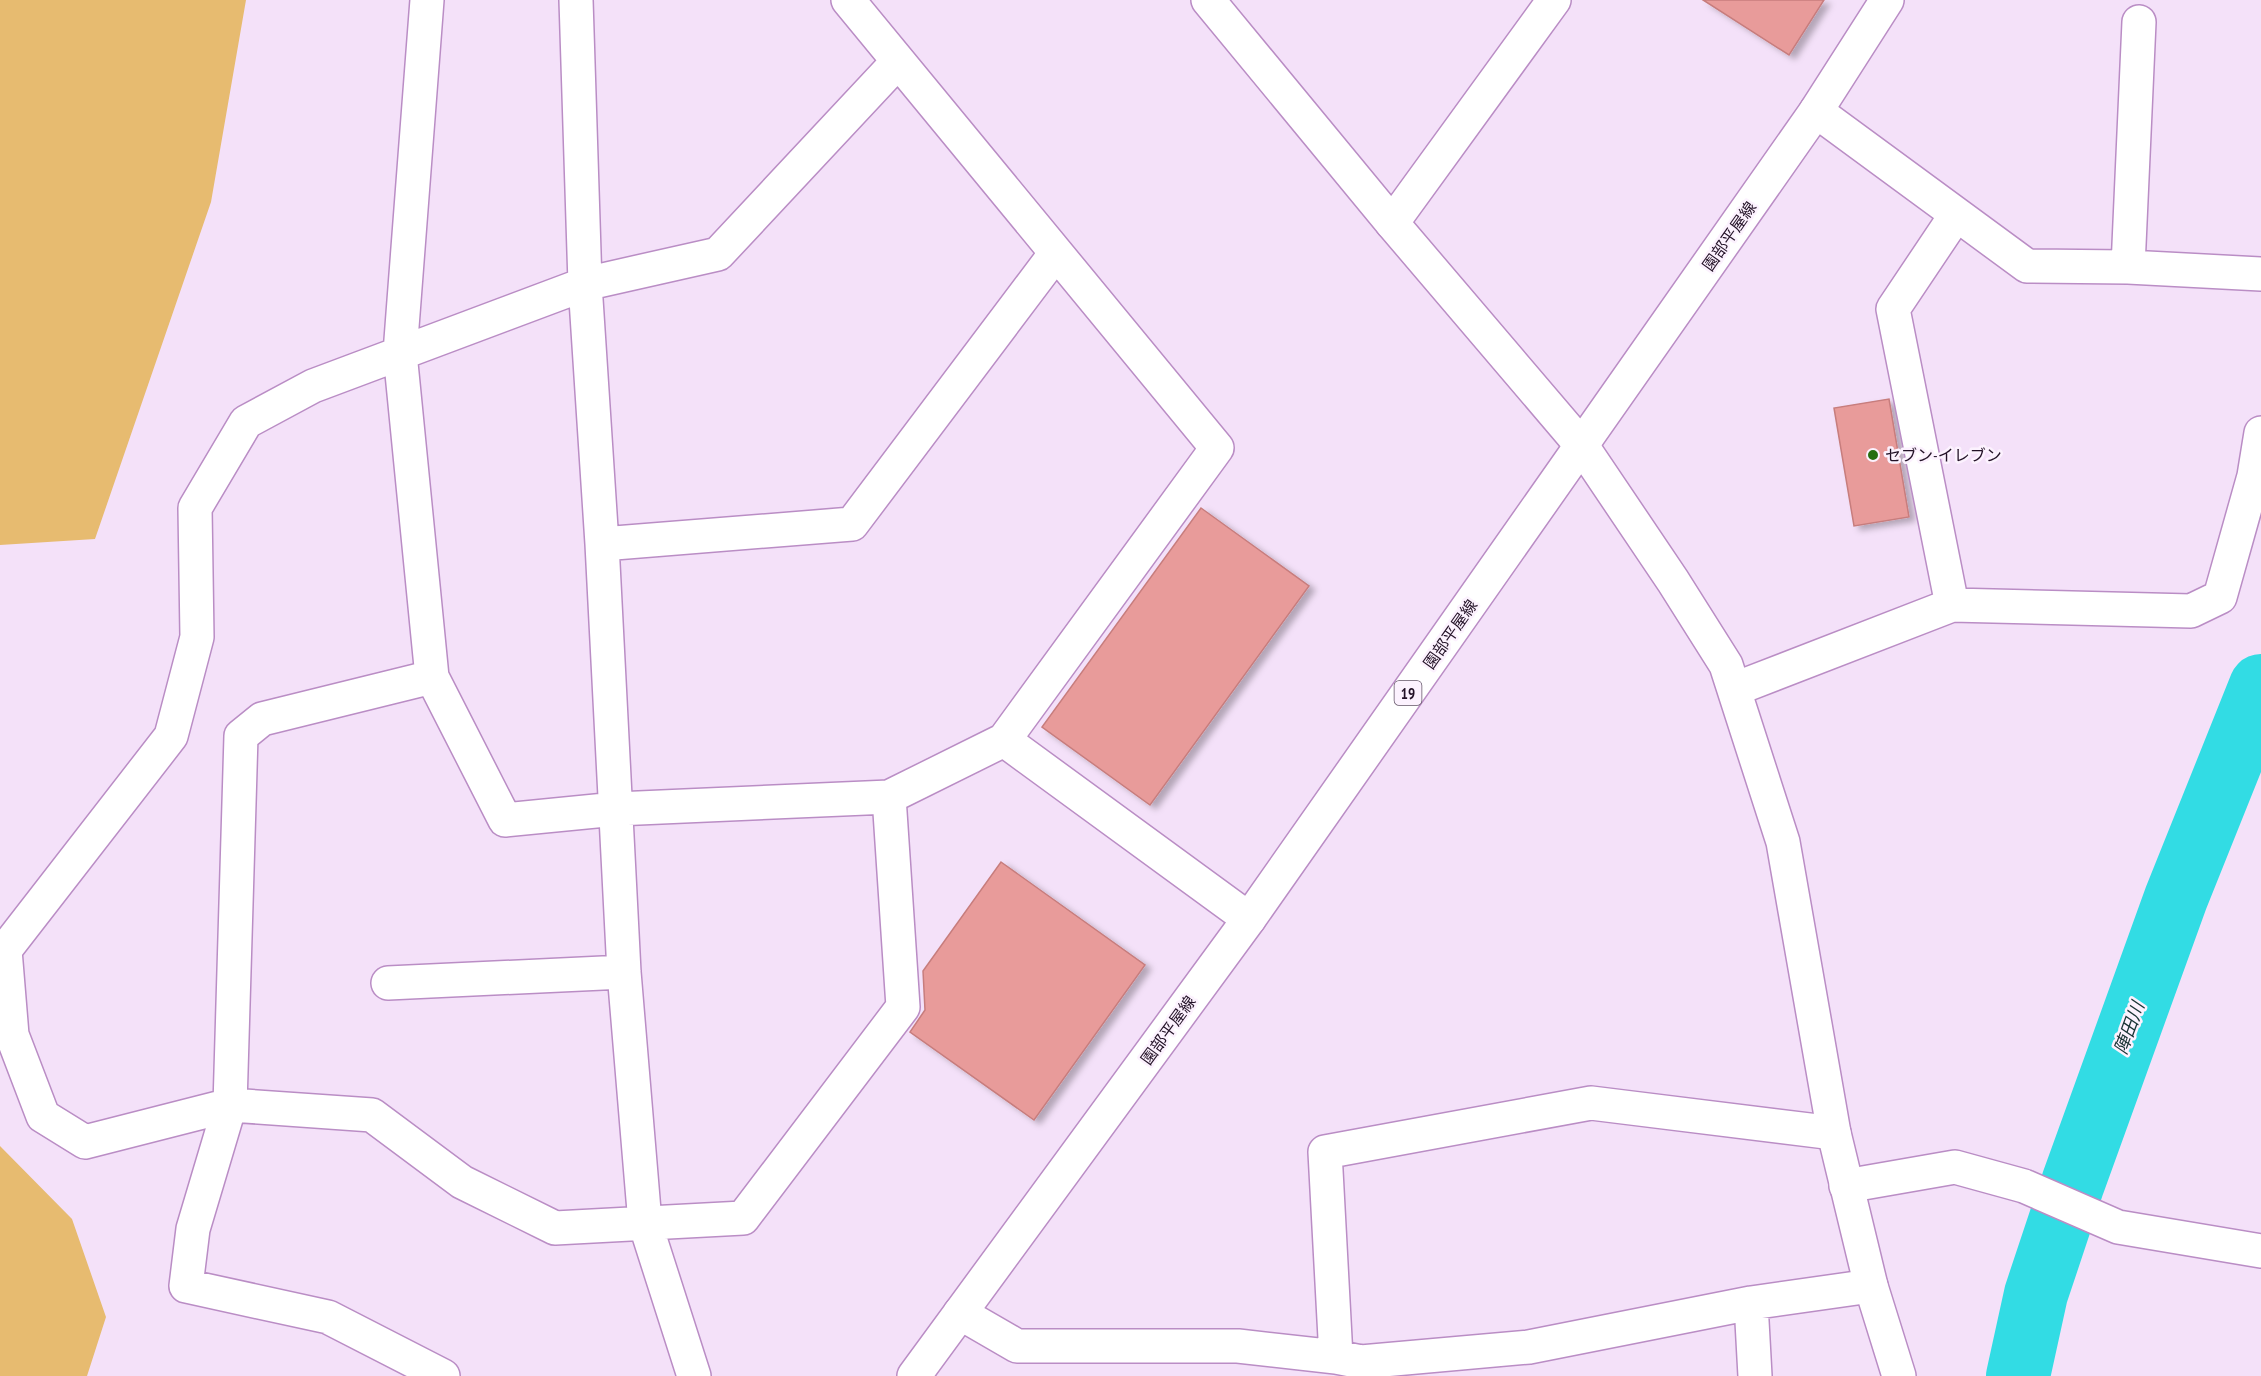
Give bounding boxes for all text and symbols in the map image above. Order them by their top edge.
street label: 園部平屋線 [1698,197,1760,275]
place label: セブン-イレブン [1885,445,2002,465]
marker: セブン-イレブン [1866,448,1880,462]
street label: 園部平屋線 [1419,595,1481,673]
road number: 19 [1394,681,1422,705]
street label: 園部平屋線 [1136,992,1200,1068]
water label: 陣田川 [2109,997,2150,1057]

